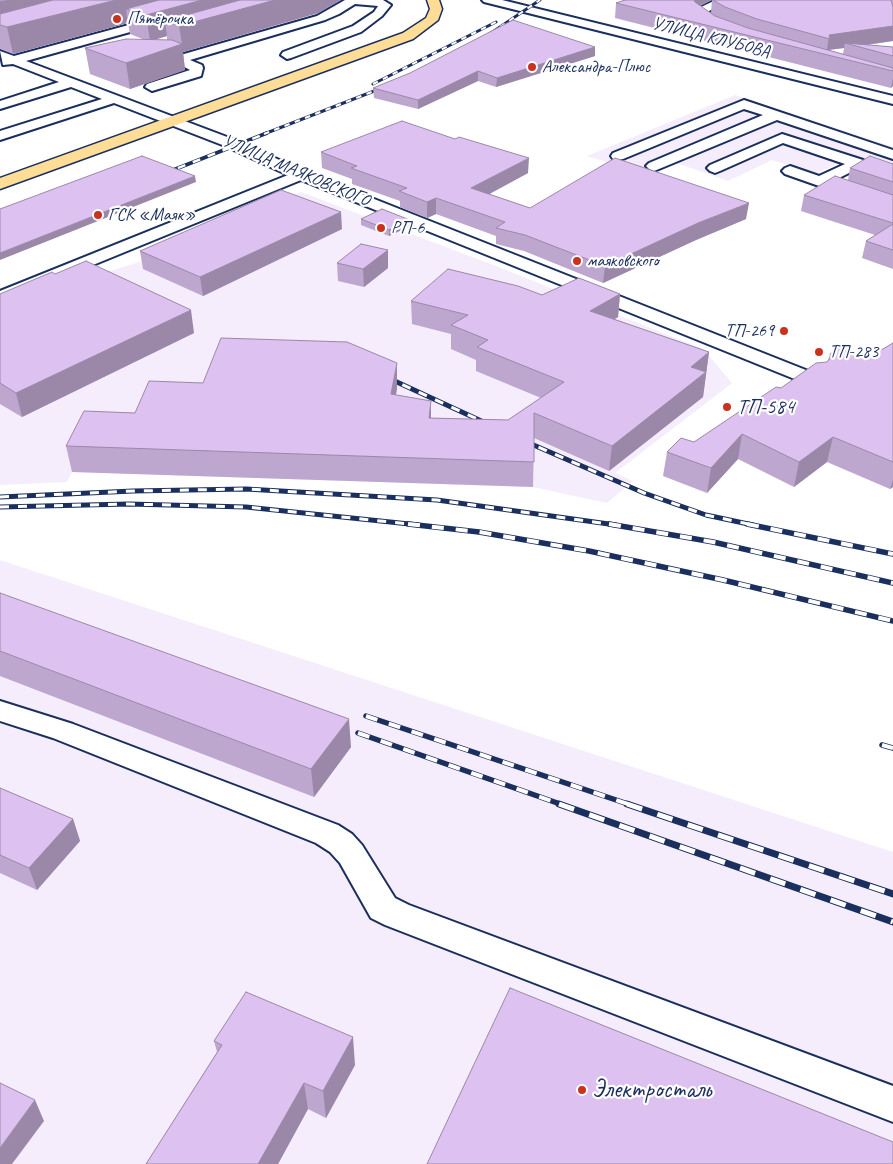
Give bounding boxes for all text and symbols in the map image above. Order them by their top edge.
place label: Пятёрочка [127,8,193,30]
marker: Пятёрочка [111,13,123,25]
street label: УЛИЦА КЛУБОВА [650,13,772,63]
place label: Александра-Плюс [542,56,650,78]
marker: Александра-Плюс [526,61,538,73]
street label: УЛИЦА МАЯКОВСКОГО [219,130,373,212]
place label: ГСК «Маяк» [108,204,196,226]
marker: ГСК «Маяк» [92,209,104,221]
place label: РП-6 [391,217,424,239]
marker: РП-6 [375,222,387,234]
place label: маяковского [587,250,659,272]
marker: маяковского [571,255,583,267]
place label: ТП-269 [725,320,774,342]
marker: ТП-269 [778,325,790,337]
place label: ТП-283 [829,341,878,363]
marker: ТП-283 [813,346,825,358]
place label: ТП-584 [737,394,794,420]
marker: ТП-584 [721,401,733,413]
place label: Электросталь [592,1075,711,1105]
marker: Электросталь [576,1084,588,1096]

